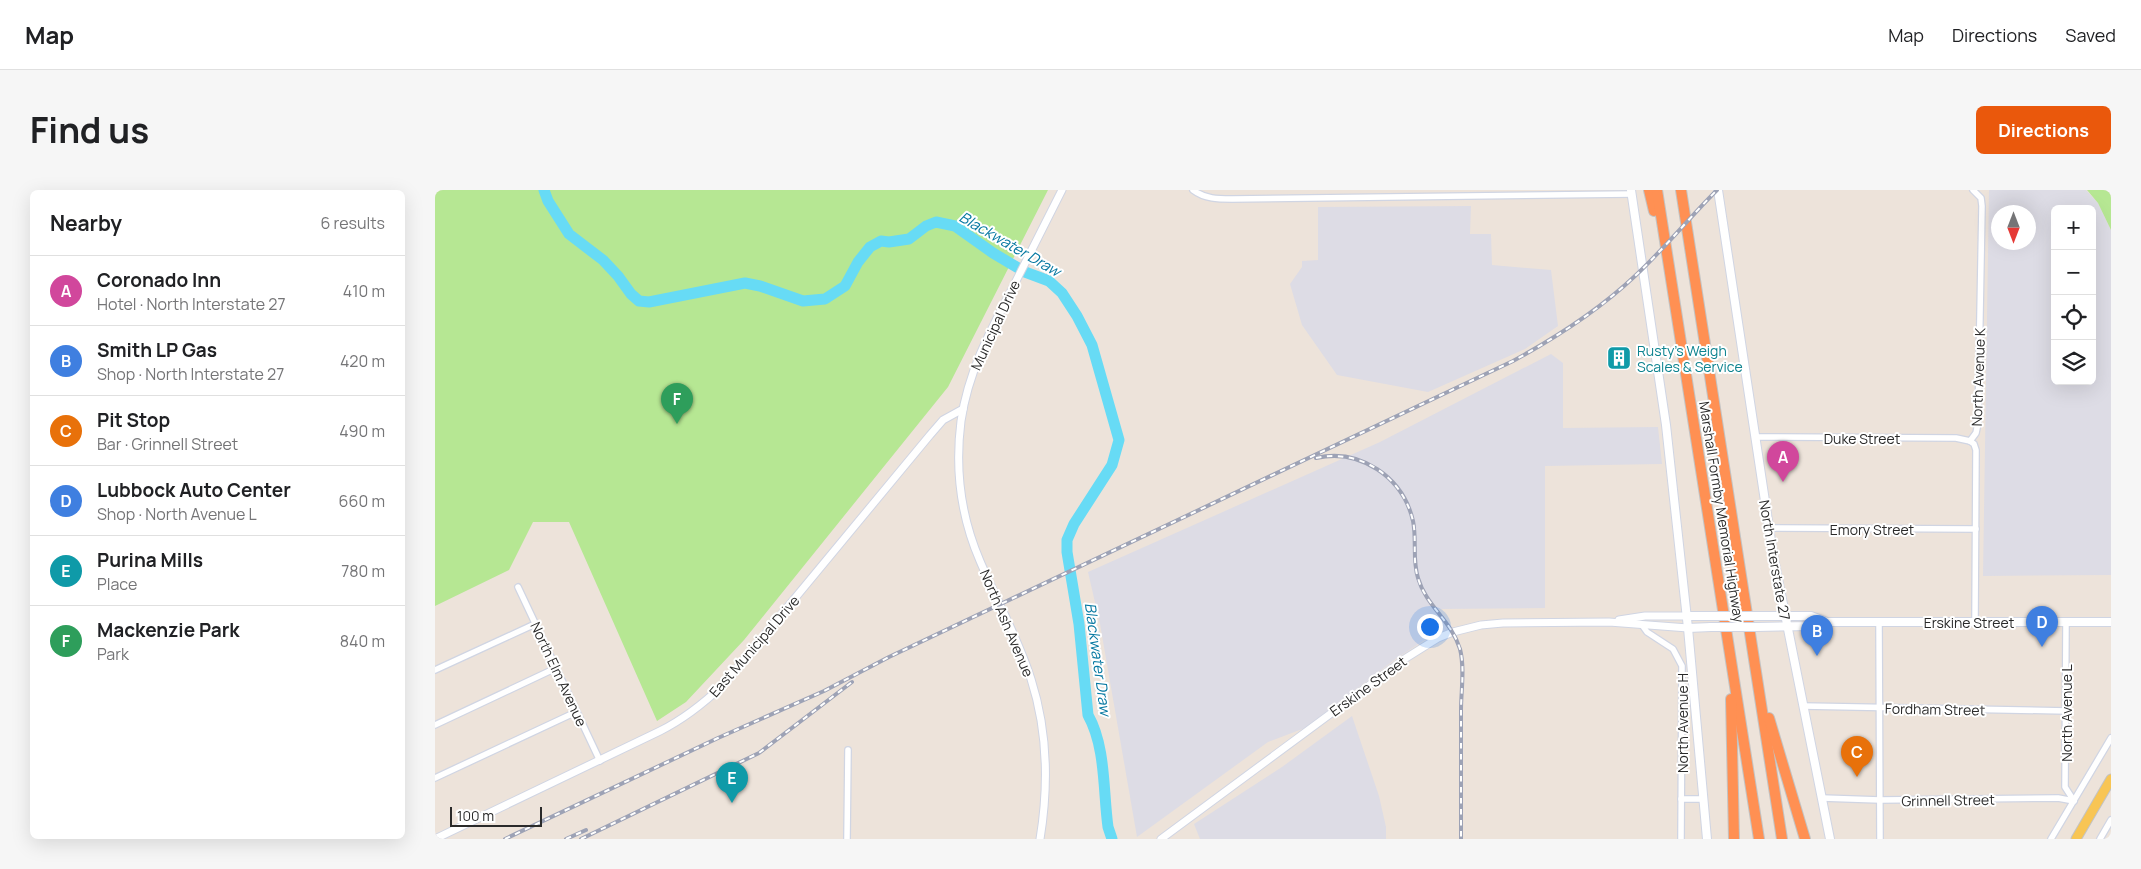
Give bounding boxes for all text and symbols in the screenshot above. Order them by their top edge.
text: Map [25,18,74,51]
text: Map [1888,23,1924,47]
text: Directions [1952,23,2037,47]
text: Saved [2065,23,2116,47]
text: Find us [30,106,149,154]
button: Directions [1976,106,2111,154]
north arrow [1991,205,2036,250]
map controls [2051,205,2096,385]
button: + [2051,205,2096,250]
water label: Blackwater Draw [955,206,1067,283]
text: Nearby [50,209,122,237]
text: 6 results [320,212,385,234]
button: − [2051,250,2096,295]
text: Coronado Inn [97,267,221,293]
street label: Municipal Drive [966,277,1024,373]
text: A [61,280,71,302]
text: 410 m [343,280,385,302]
text: Hotel · North Interstate 27 [97,293,286,315]
button: locate [2051,295,2096,340]
street label: North Avenue K [1967,327,1989,427]
text: Smith LP Gas [97,337,217,363]
button: layers [2051,340,2096,385]
place label: Rusty's Weigh Scales & Service [1637,341,1743,376]
building icon: Rusty's Weigh Scales & Service [1606,345,1632,371]
text: B [61,350,71,372]
text: 420 m [340,350,385,372]
text: Shop · North Interstate 27 [97,363,284,385]
pin: F [661,383,693,424]
street label: Marshall Formby Memorial Highway [1695,400,1749,625]
text: Pit Stop [97,407,170,433]
text: C [60,420,72,442]
text: 490 m [339,420,385,442]
street label: Duke Street [1824,429,1901,448]
text: Bar · Grinnell Street [97,433,238,455]
pin: A [1767,441,1799,482]
text: Lubbock Auto Center [97,477,291,503]
text: D [60,490,72,512]
text: 660 m [339,490,385,512]
street label: North Interstate 27 [1755,498,1795,622]
text: Shop · North Avenue L [97,503,257,525]
street label: Emory Street [1830,520,1915,539]
text: Purina Mills [97,547,203,573]
text: E [61,560,71,582]
text: 780 m [341,560,385,582]
street label: North Ash Avenue [976,566,1038,680]
text: Place [97,573,137,595]
street label: East Municipal Drive [705,591,803,701]
water label: Blackwater Draw [1080,601,1117,719]
pin: D [2026,606,2058,647]
street label: Erskine Street [1924,613,2015,632]
your location [1417,614,1443,640]
pin: B [1801,615,1833,656]
text: Mackenzie Park [97,617,240,643]
street label: North Elm Avenue [526,619,592,729]
text: F [62,630,70,652]
text: 840 m [340,630,385,652]
text: Park [97,643,129,665]
street label: Erskine Street [1326,651,1411,720]
street label: North Avenue L [2057,664,2076,762]
street label: North Avenue H [1673,673,1692,773]
street label: Fordham Street [1885,699,1986,719]
pin: C [1841,736,1873,777]
pin: E [716,762,748,803]
street label: Grinnell Street [1901,790,1995,810]
scale bar [450,804,543,827]
text: 100 m [457,806,494,825]

